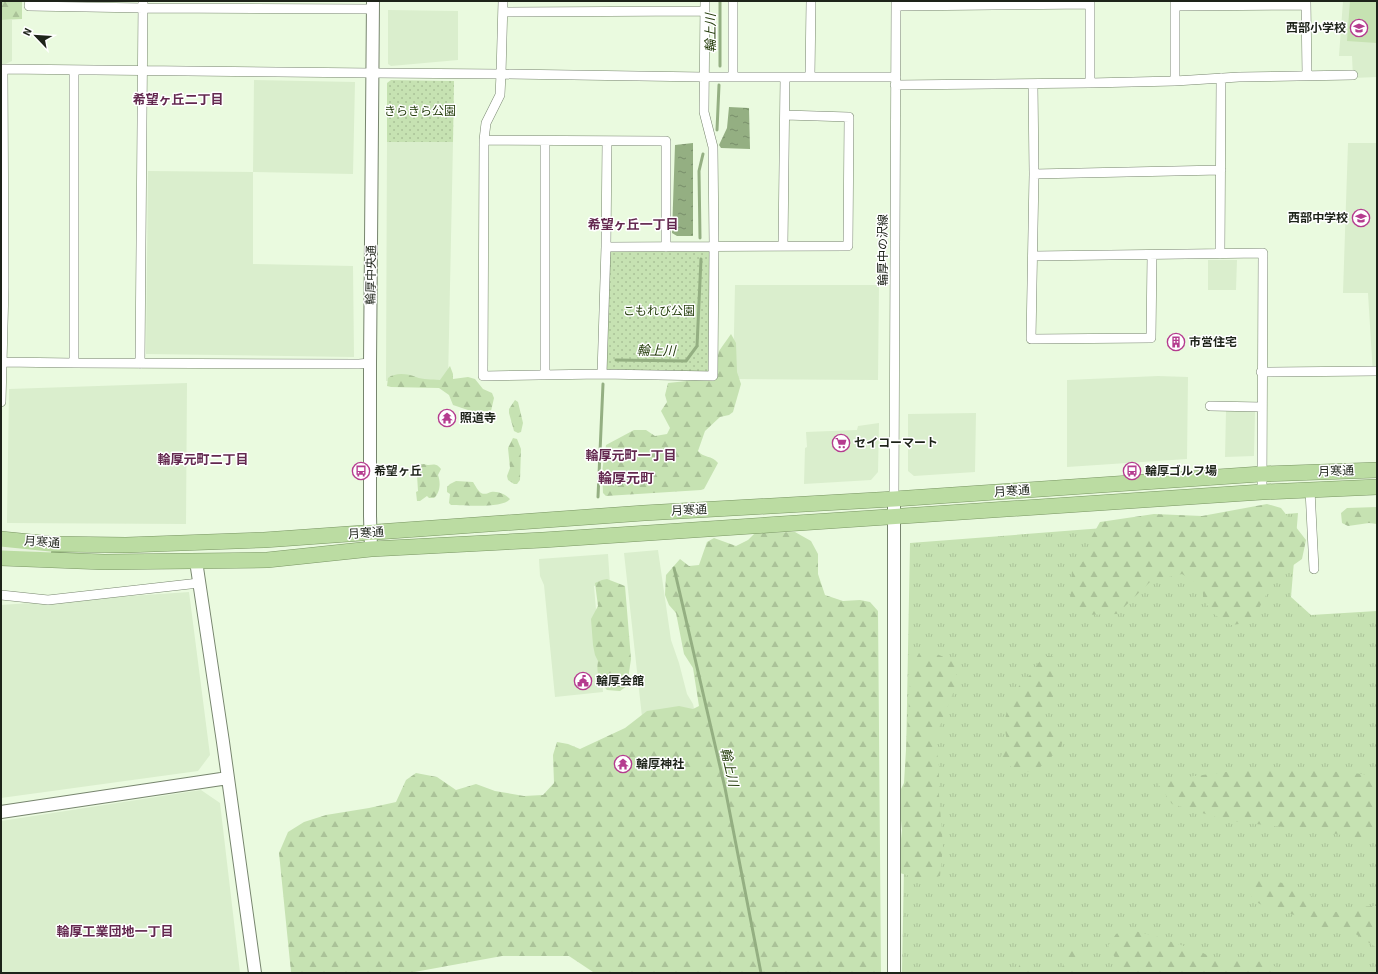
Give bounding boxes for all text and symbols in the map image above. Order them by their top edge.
water label: 輪上川 [702,12,720,53]
north arrow [16,16,56,56]
school or university icon: 西部小学校 [1349,18,1369,38]
place label: 西部小学校 [1286,20,1346,37]
text: N [19,25,36,38]
district label: 希望ヶ丘二丁目 [132,91,224,109]
park label: きらきら公園 [384,103,456,120]
school or university icon: 西部中学校 [1351,208,1371,228]
place label: 西部中学校 [1288,210,1348,227]
street label: 輪厚中の沢線 [875,214,892,286]
district label: 希望ヶ丘一丁目 [587,216,679,234]
street label: 輪厚中央通 [362,245,381,305]
park label: こもれび公園 [623,303,695,320]
building icon: 市営住宅 [1166,332,1186,352]
place label: 市営住宅 [1189,334,1237,351]
water label: 輪上川 [636,342,678,360]
temple icon: 照道寺 [437,408,457,428]
place label: 照道寺 [460,410,496,427]
supermarket icon: セイコーマート [831,433,851,453]
place label: セイコーマート [854,435,938,452]
district label: 輪厚元町一丁目 [585,447,677,465]
district label: 輪厚元町二丁目 [157,451,249,469]
bus stop icon: 希望ヶ丘 [351,461,371,481]
bus stop icon: 輪厚ゴルフ場 [1122,461,1142,481]
street label: 月寒通 [1318,462,1354,481]
place label: 希望ヶ丘 [374,463,422,480]
place label: 輪厚ゴルフ場 [1145,463,1217,480]
district label: 輪厚元町 [598,469,654,489]
street label: 月寒通 [993,482,1031,501]
street label: 月寒通 [671,501,707,520]
street label: 月寒通 [347,524,385,543]
street label: 月寒通 [23,533,61,552]
public building icon: 輪厚会館 [573,671,593,691]
place label: 輪厚会館 [596,673,644,690]
water label: 輪上川 [716,746,743,790]
temple icon: 輪厚神社 [613,754,633,774]
place label: 輪厚神社 [636,756,684,773]
district label: 輪厚工業団地一丁目 [56,923,174,941]

